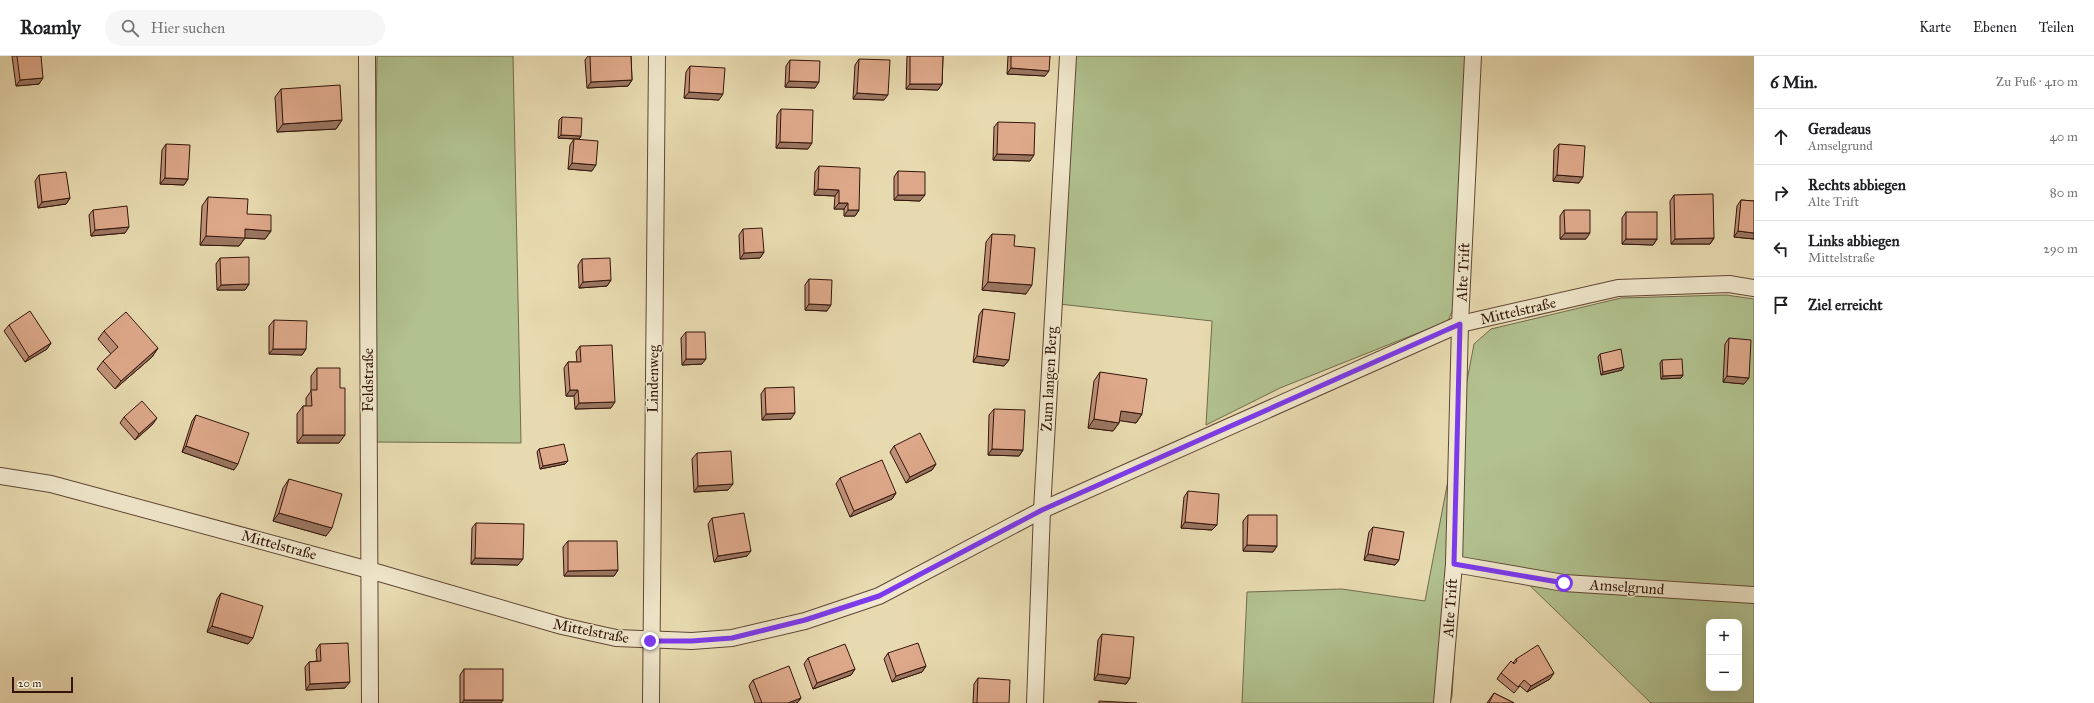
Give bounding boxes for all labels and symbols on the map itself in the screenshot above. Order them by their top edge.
street label: Alte Trift [1452,241,1474,303]
street label: Mittelstraße [1478,294,1558,328]
street label: Zum langen Berg [1037,325,1061,432]
street label: Lindenweg [643,344,663,413]
street label: Feldstraße [359,348,377,412]
street label: Mittelstraße [239,526,319,564]
route start [1555,574,1573,592]
street label: Amselgrund [1588,575,1665,599]
street label: Alte Trift [1439,577,1461,639]
street label: Mittelstraße [551,615,631,647]
route end [641,632,659,650]
scale bar [12,675,73,694]

